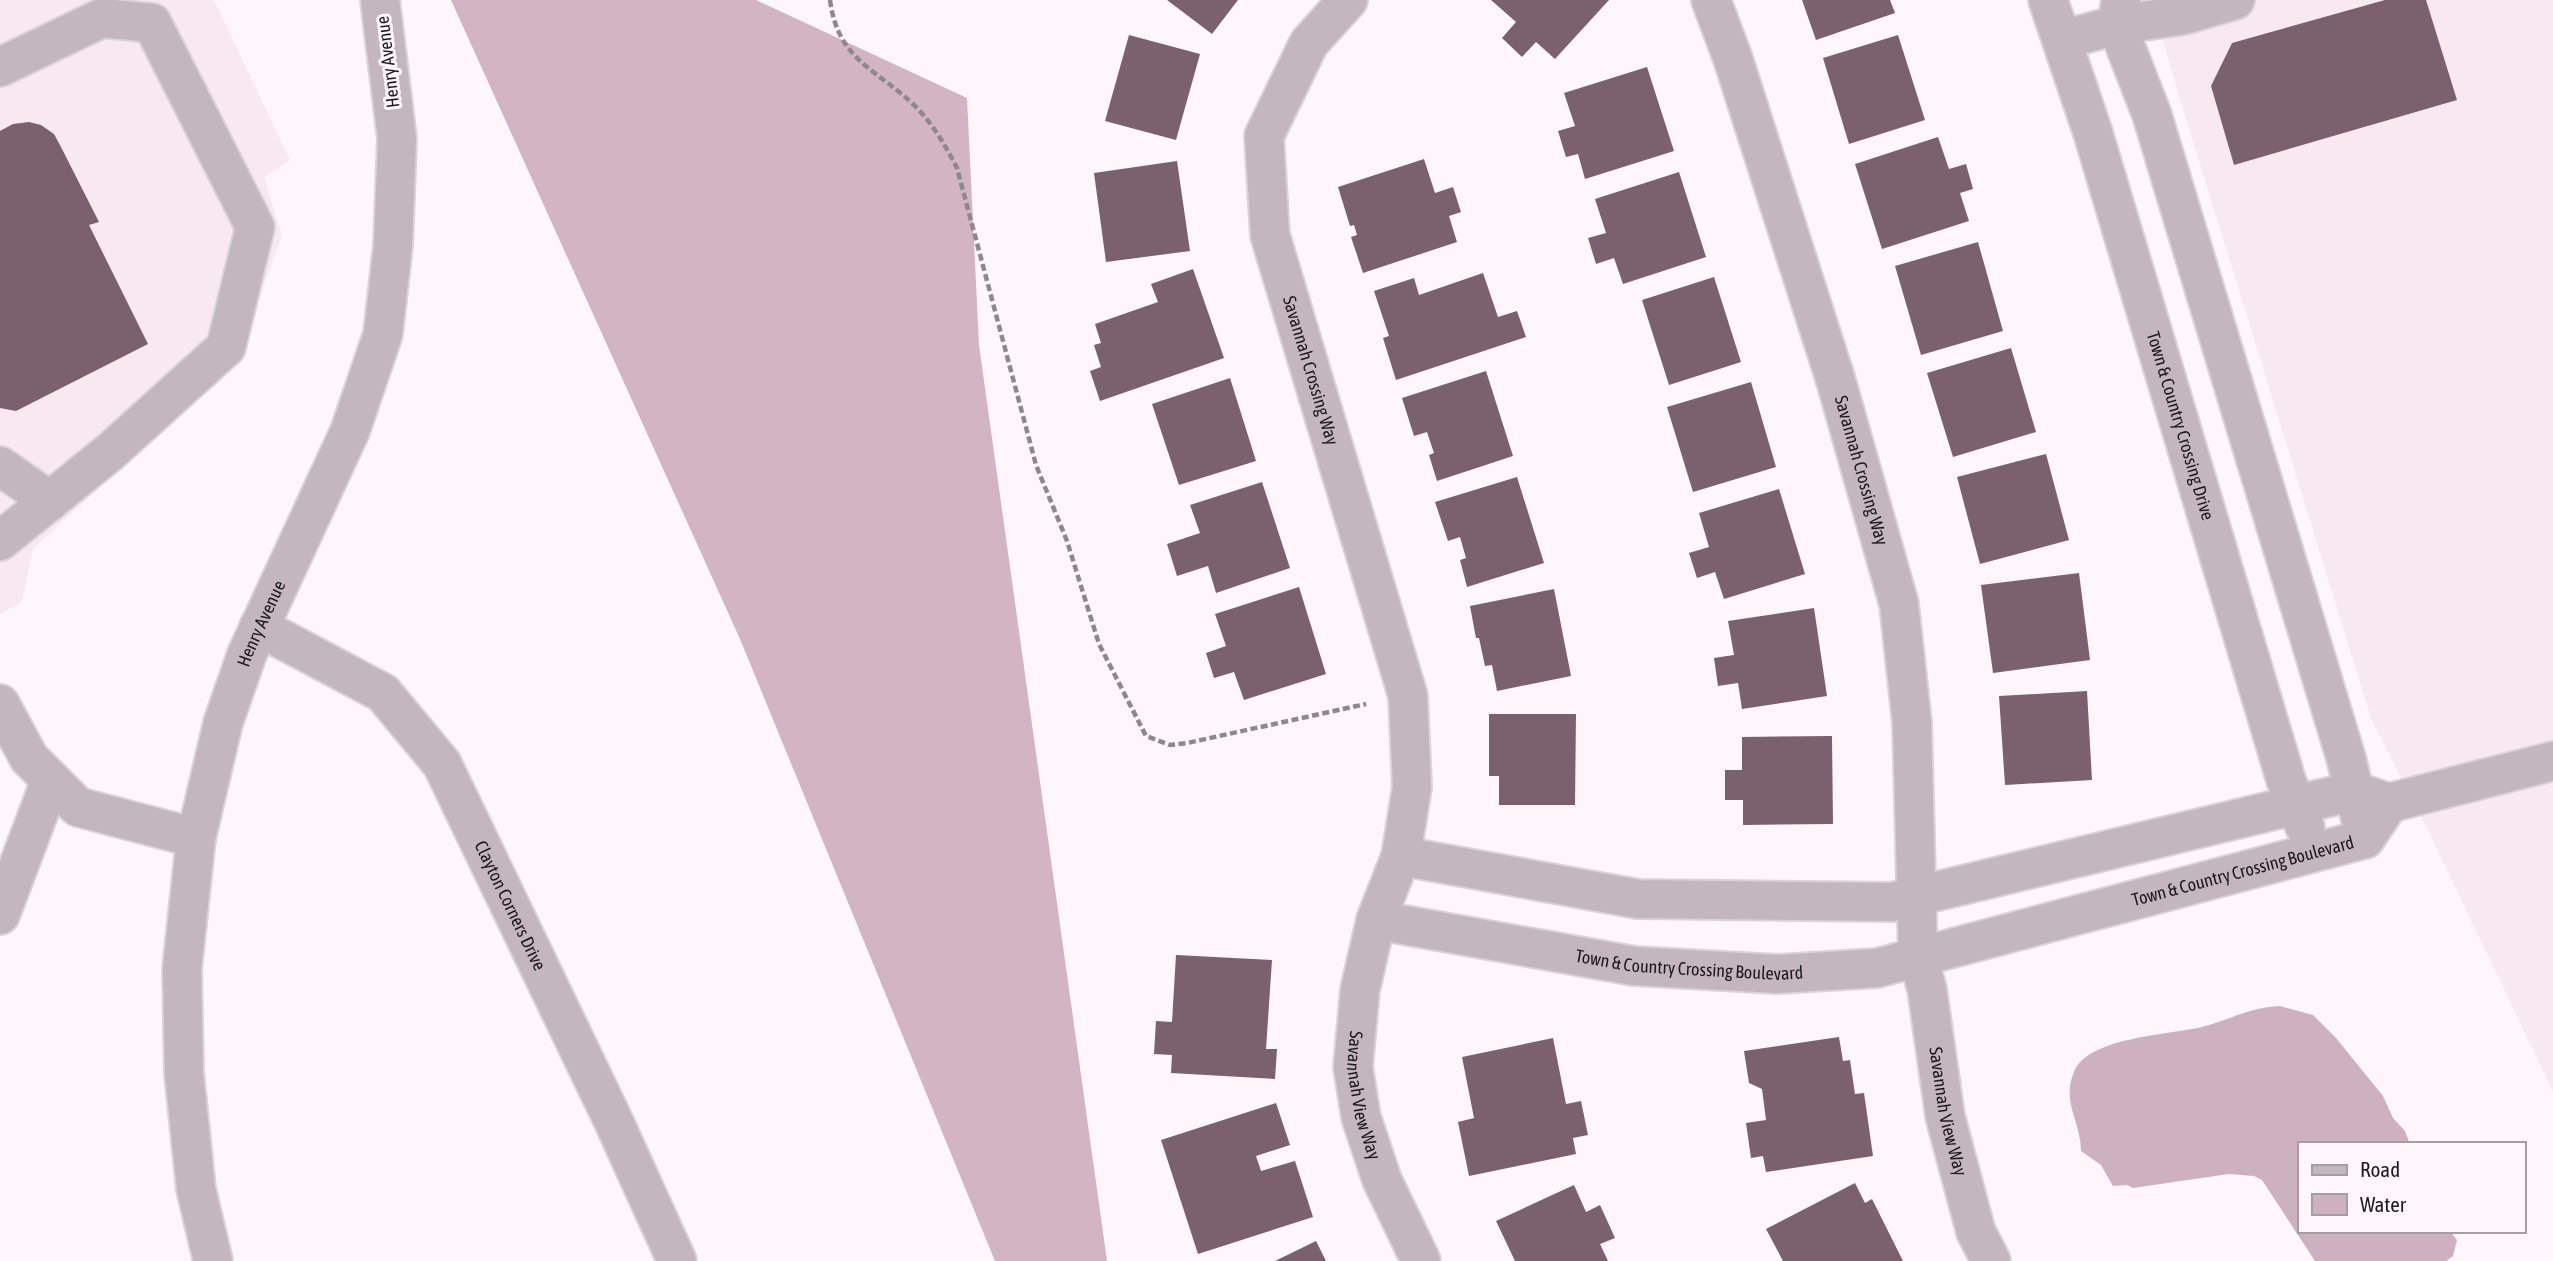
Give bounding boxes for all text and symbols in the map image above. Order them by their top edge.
street label: Henry Avenue [371,15,404,109]
street label: Savannah Crossing Way [1279,293,1343,447]
street label: Town & Country Crossing Drive [2143,329,2219,523]
street label: Savannah Crossing Way [1831,393,1893,548]
street label: Henry Avenue [232,577,289,669]
street label: Town & Country Crossing Boulevard [2130,831,2356,910]
street label: Clayton Corners Drive [470,837,551,974]
street label: Town & Country Crossing Boulevard [1574,945,1804,984]
street label: Savannah View Way [1343,1030,1385,1162]
street label: Savannah View Way [1925,1046,1972,1178]
legend [2298,1142,2525,1233]
text: Road [2360,1157,2400,1181]
text: Water [2360,1192,2407,1216]

